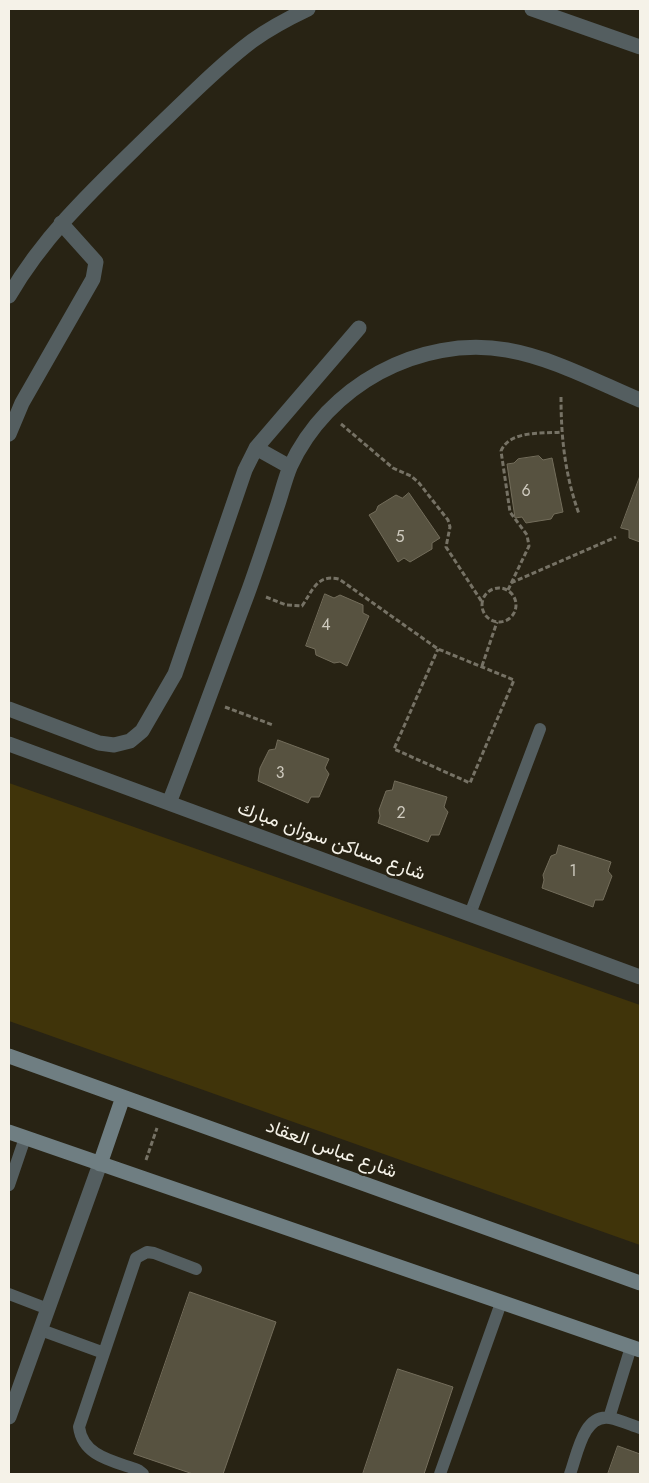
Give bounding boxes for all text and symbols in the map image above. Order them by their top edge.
house number: 6 [521,482,531,502]
house number: 5 [395,528,405,548]
house number: 4 [321,616,331,636]
house number: 3 [276,764,284,784]
street label: شارع مساكن سوزان مبارك [234,797,428,887]
house number: 2 [396,804,406,824]
house number: 1 [569,862,577,882]
street label: شارع عباس العقاد [262,1116,400,1184]

